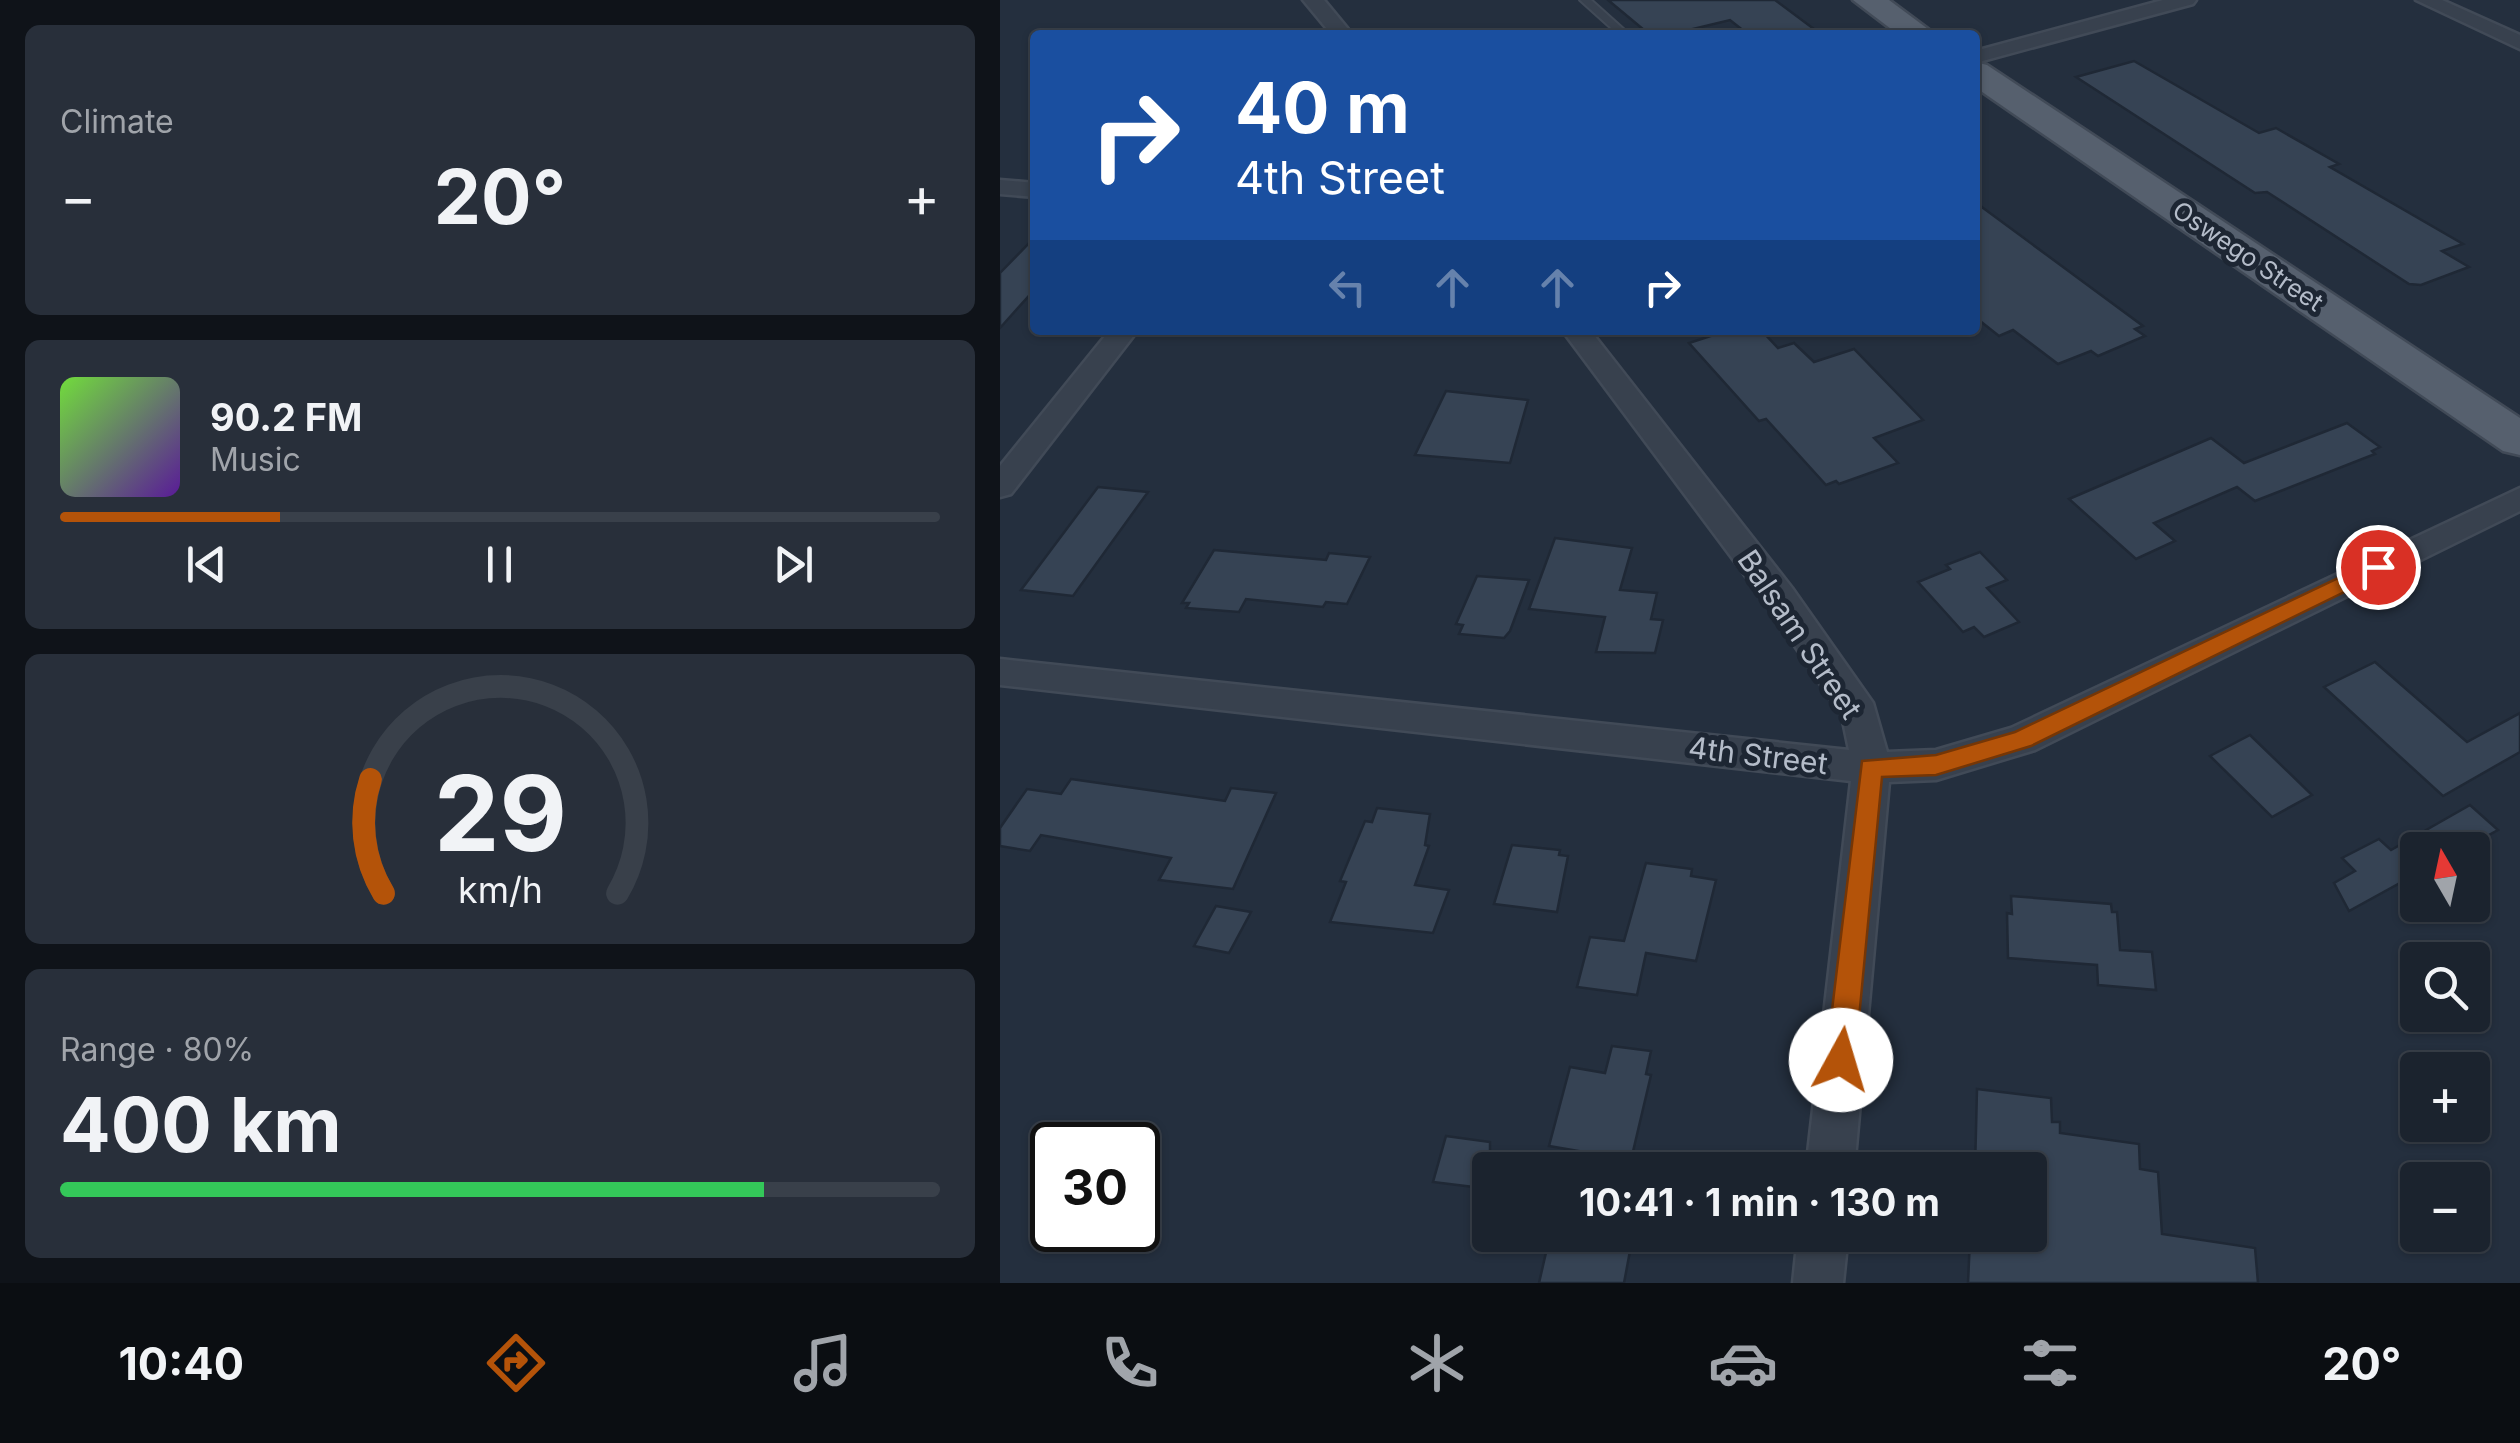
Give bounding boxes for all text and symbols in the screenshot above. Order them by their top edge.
text: 40 m [1235,65,1410,150]
icon: right [1070,70,1200,200]
text: Climate [60,102,174,141]
text: 4th Street [1235,150,1445,205]
text: 20° [434,151,566,242]
text: − [60,164,96,230]
text: + [904,164,940,230]
street label: Oswego Street [2167,195,2329,317]
icon: left [1320,260,1375,315]
icon: ahead [1425,260,1480,315]
icon: ahead [1530,260,1585,315]
icon: right [1635,260,1690,315]
text: 90.2 FM [210,394,363,440]
text: Music [210,440,301,479]
pin [2336,525,2421,610]
icon: previous [179,537,234,592]
icon: pause [472,537,527,592]
icon: next [766,537,821,592]
icon: arrive [2351,540,2406,595]
street label: Balsam Street [1730,543,1870,725]
street label: 4th Street [1686,729,1830,781]
text: 29 [433,750,567,876]
north arrow [2400,832,2490,922]
map controls [2400,832,2490,1252]
text: km/h [458,868,542,912]
button: search [2400,942,2490,1032]
position arrow [1789,1008,1893,1112]
text: Range · 80% [60,1030,254,1069]
button: + [2400,1052,2490,1142]
text: 400 km [60,1079,342,1170]
speed limit sign: 30 [1030,1122,1160,1252]
button: − [2400,1162,2490,1252]
text: 10:41 · 1 min · 130 m [1579,1179,1940,1225]
icon: directions [481,1328,551,1398]
icon: music [788,1328,858,1398]
icon: phone [1095,1328,1165,1398]
icon: climate [1402,1328,1472,1398]
icon: car [1708,1328,1778,1398]
icon: filters [2015,1328,2085,1398]
text: 10:40 [118,1336,244,1391]
text: 20° [2322,1336,2402,1391]

